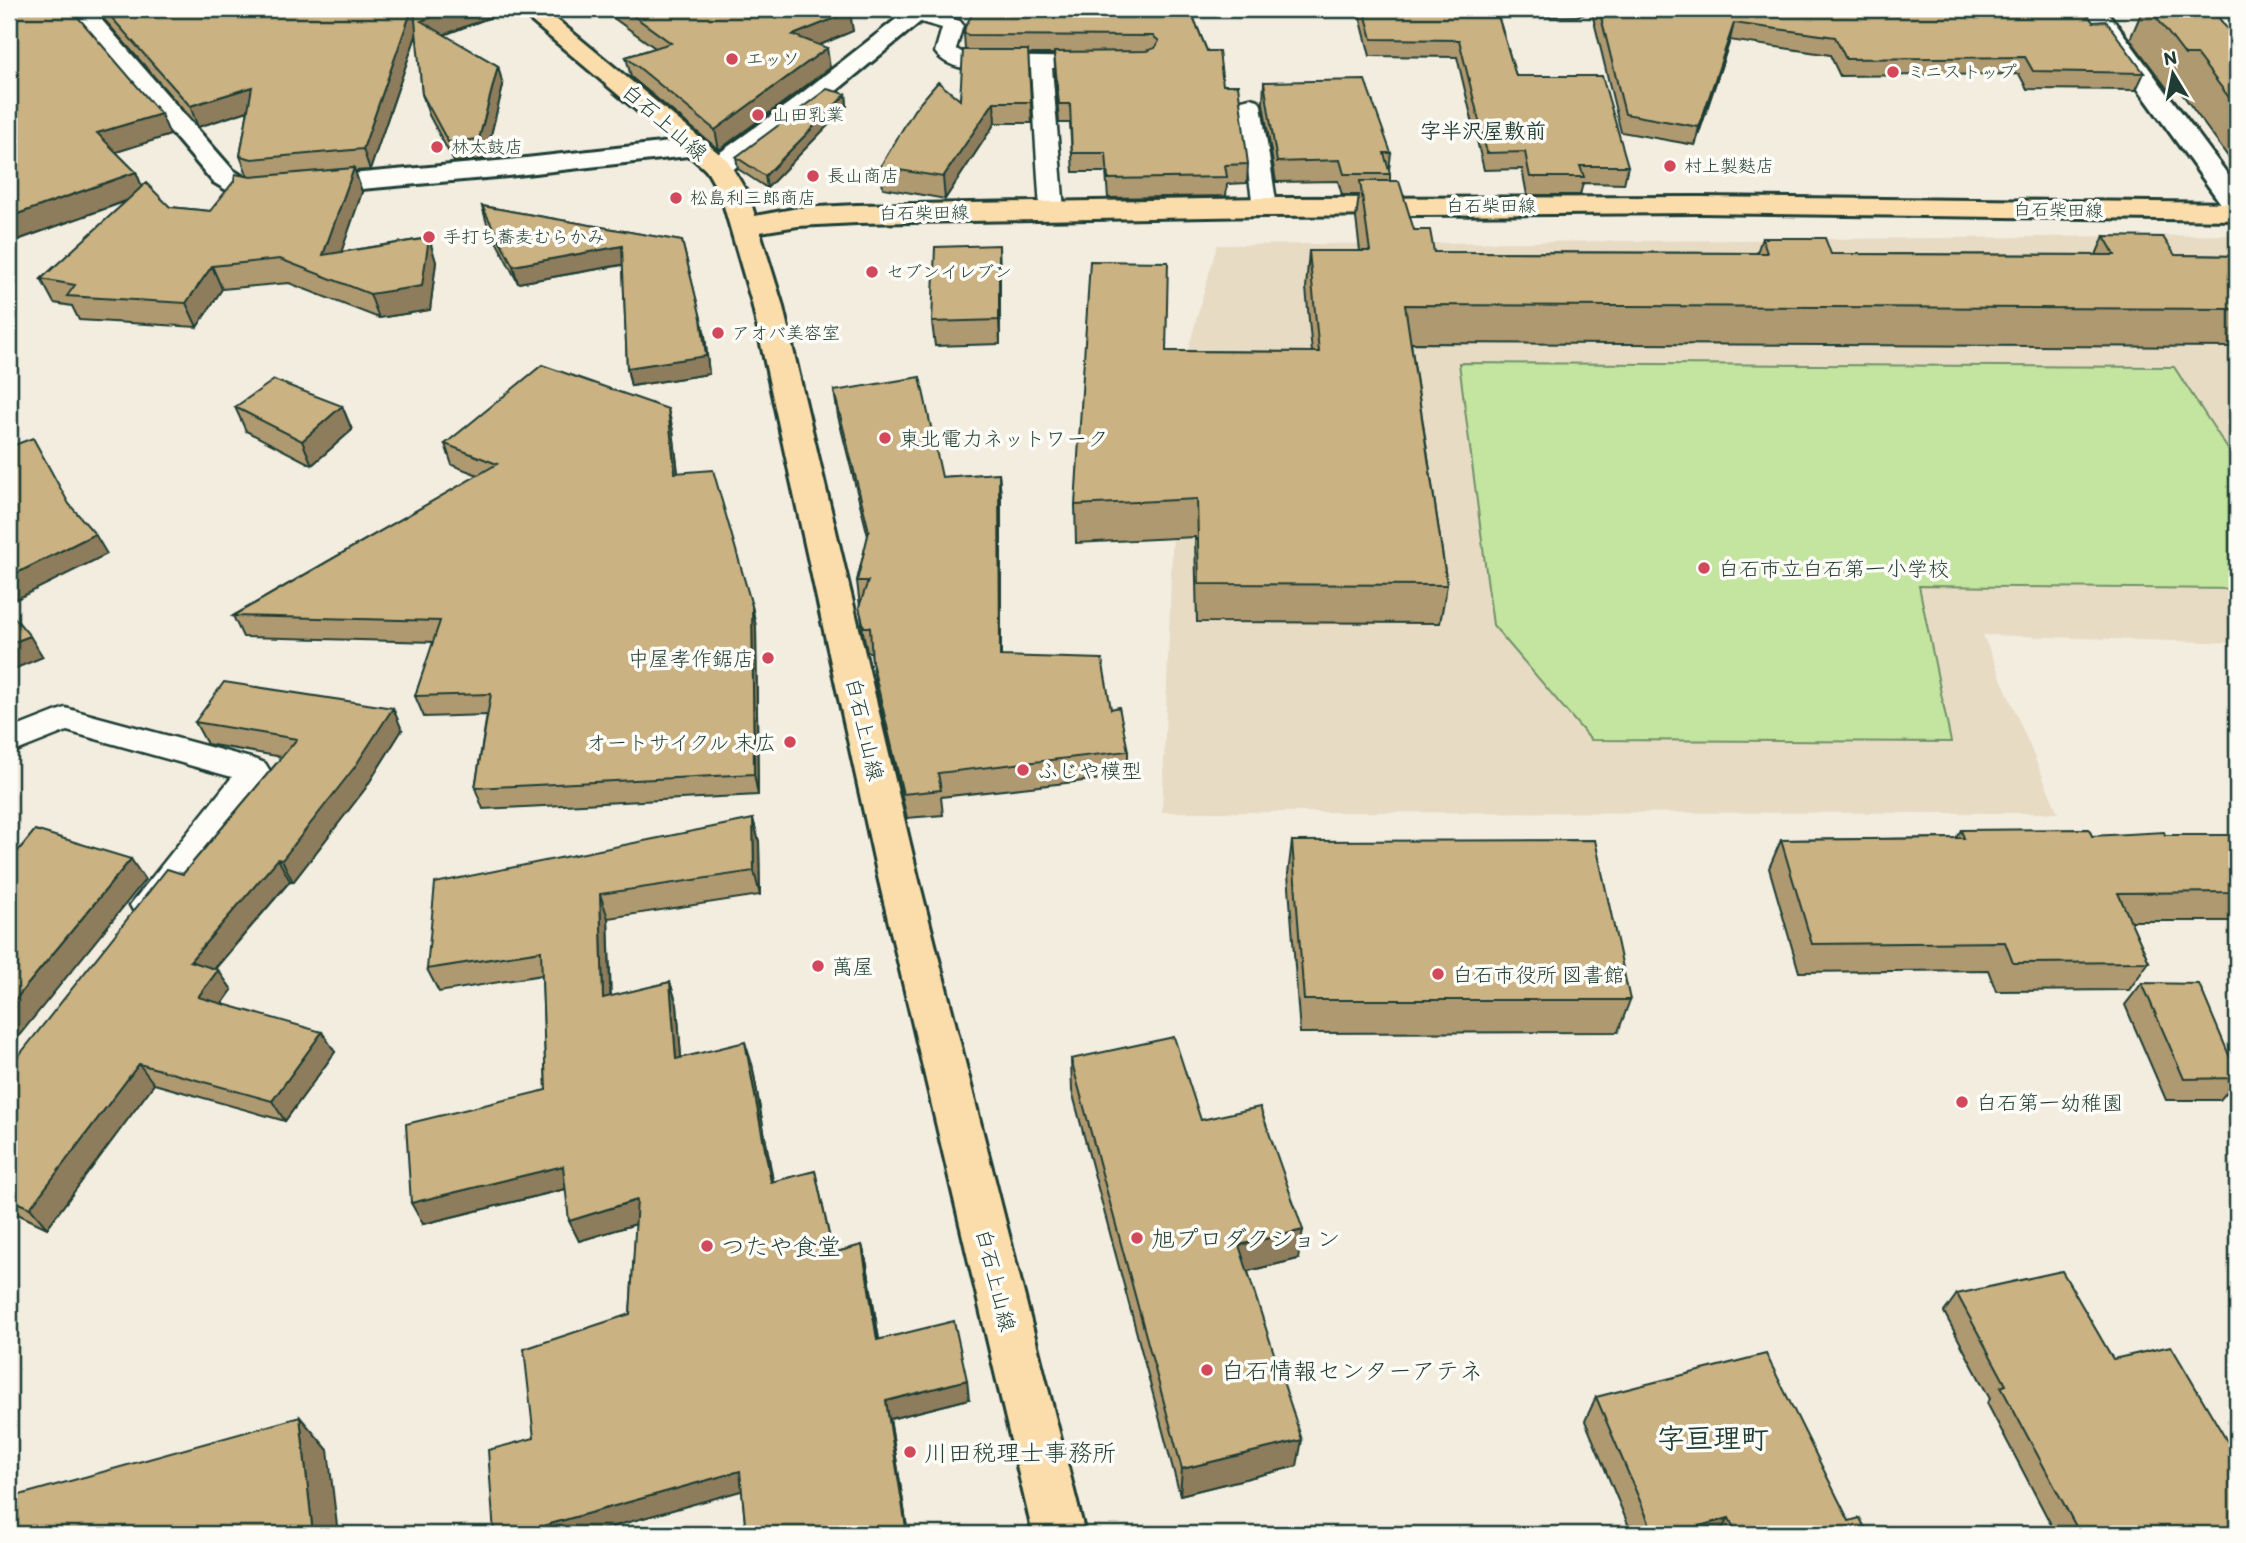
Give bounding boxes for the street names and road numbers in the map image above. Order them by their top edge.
street label: 白石上山線 [617,78,713,166]
street label: 白石柴田線 [1446,195,1536,217]
street label: 白石柴田線 [2013,198,2103,222]
street label: 白石柴田線 [879,201,969,225]
street label: 白石上山線 [841,675,889,783]
street label: 白石上山線 [971,1226,1021,1334]

